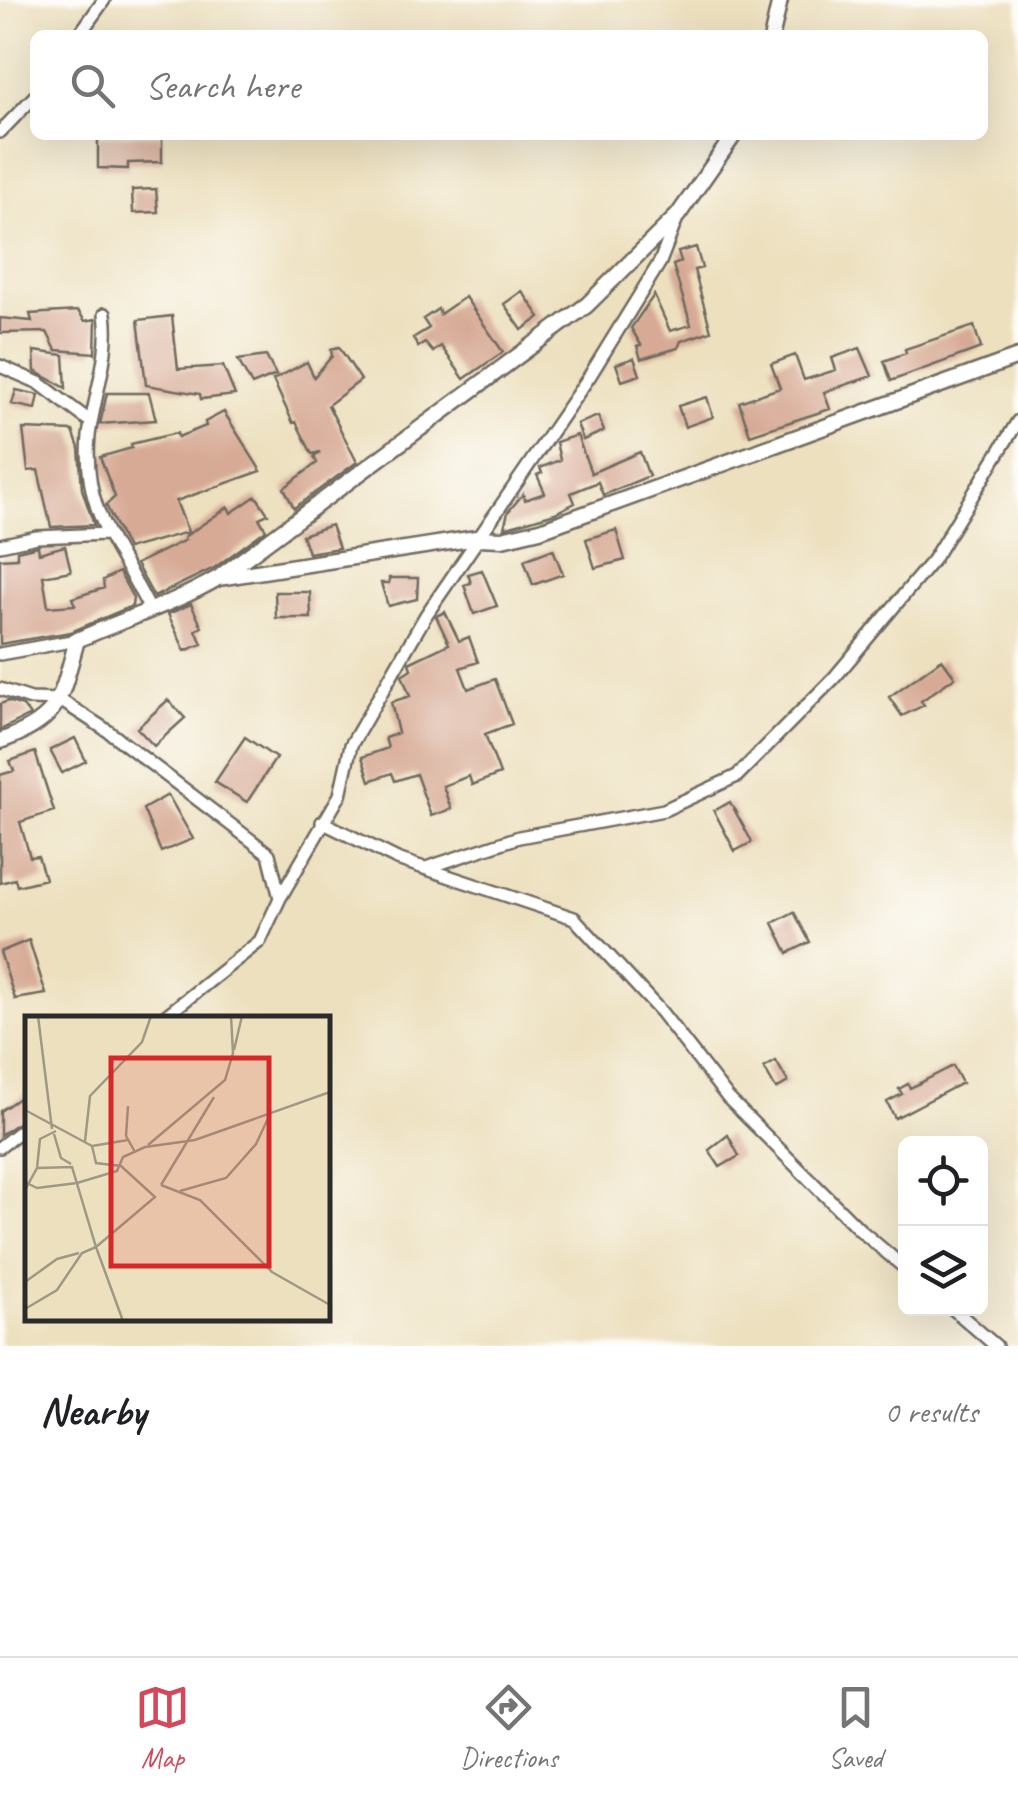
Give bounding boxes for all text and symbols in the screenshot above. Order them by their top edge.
search box [30,30,988,140]
icon: search [65,58,120,113]
text: Search here [145,62,300,109]
inset map [25,1016,330,1321]
map controls [898,1136,988,1316]
button: locate [898,1136,988,1226]
button: layers [898,1226,988,1316]
text: Nearby [40,1385,146,1438]
text: 0 results [884,1391,978,1432]
tab: Map [135,1680,190,1775]
tab: Directions [460,1680,558,1775]
tab: Saved [828,1680,883,1775]

